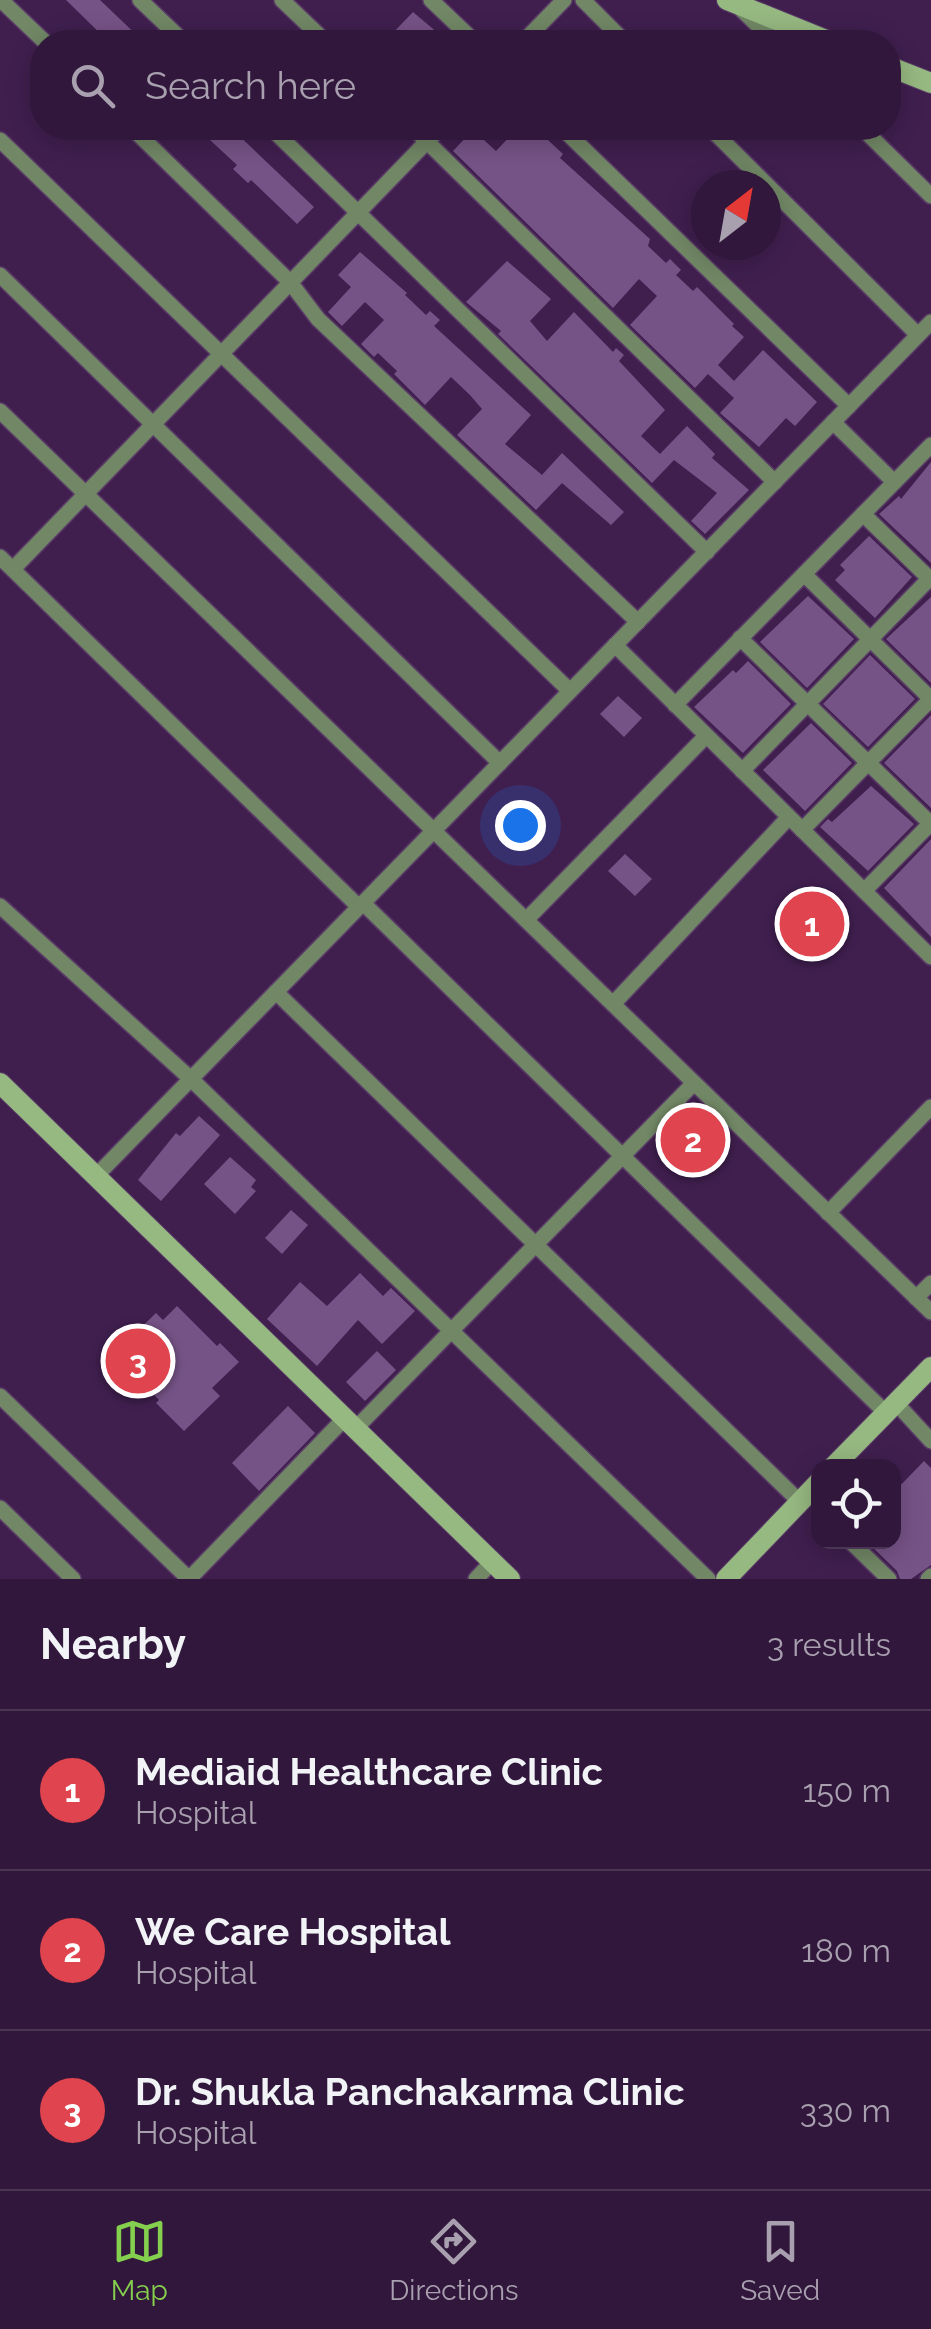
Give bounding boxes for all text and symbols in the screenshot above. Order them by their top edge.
search box [30,30,901,140]
icon: search [65,58,120,113]
text: Search here [145,63,356,108]
north arrow [691,170,781,260]
your location [495,800,546,851]
pin: 1 [780,886,844,962]
pin: 2 [660,1102,726,1178]
pin: 3 [106,1324,170,1398]
map controls [811,1459,901,1549]
button: locate [811,1459,901,1549]
text: Nearby [40,1620,186,1669]
text: 3 results [767,1626,891,1663]
text: Mediaid Healthcare Clinic [135,1749,603,1794]
text: 1 [65,1772,80,1809]
text: 150 m [803,1772,891,1809]
text: Hospital [135,1794,256,1831]
text: We Care Hospital [135,1909,450,1954]
text: 2 [63,1932,82,1969]
text: 180 m [801,1932,891,1969]
text: Hospital [135,1954,256,1991]
text: Dr. Shukla Panchakarma Clinic [135,2069,685,2114]
text: 3 [64,2092,81,2129]
text: 330 m [800,2092,891,2129]
text: Hospital [135,2114,256,2151]
tab: Map [111,2214,168,2307]
tab: Directions [389,2214,519,2307]
tab: Saved [740,2214,820,2307]

